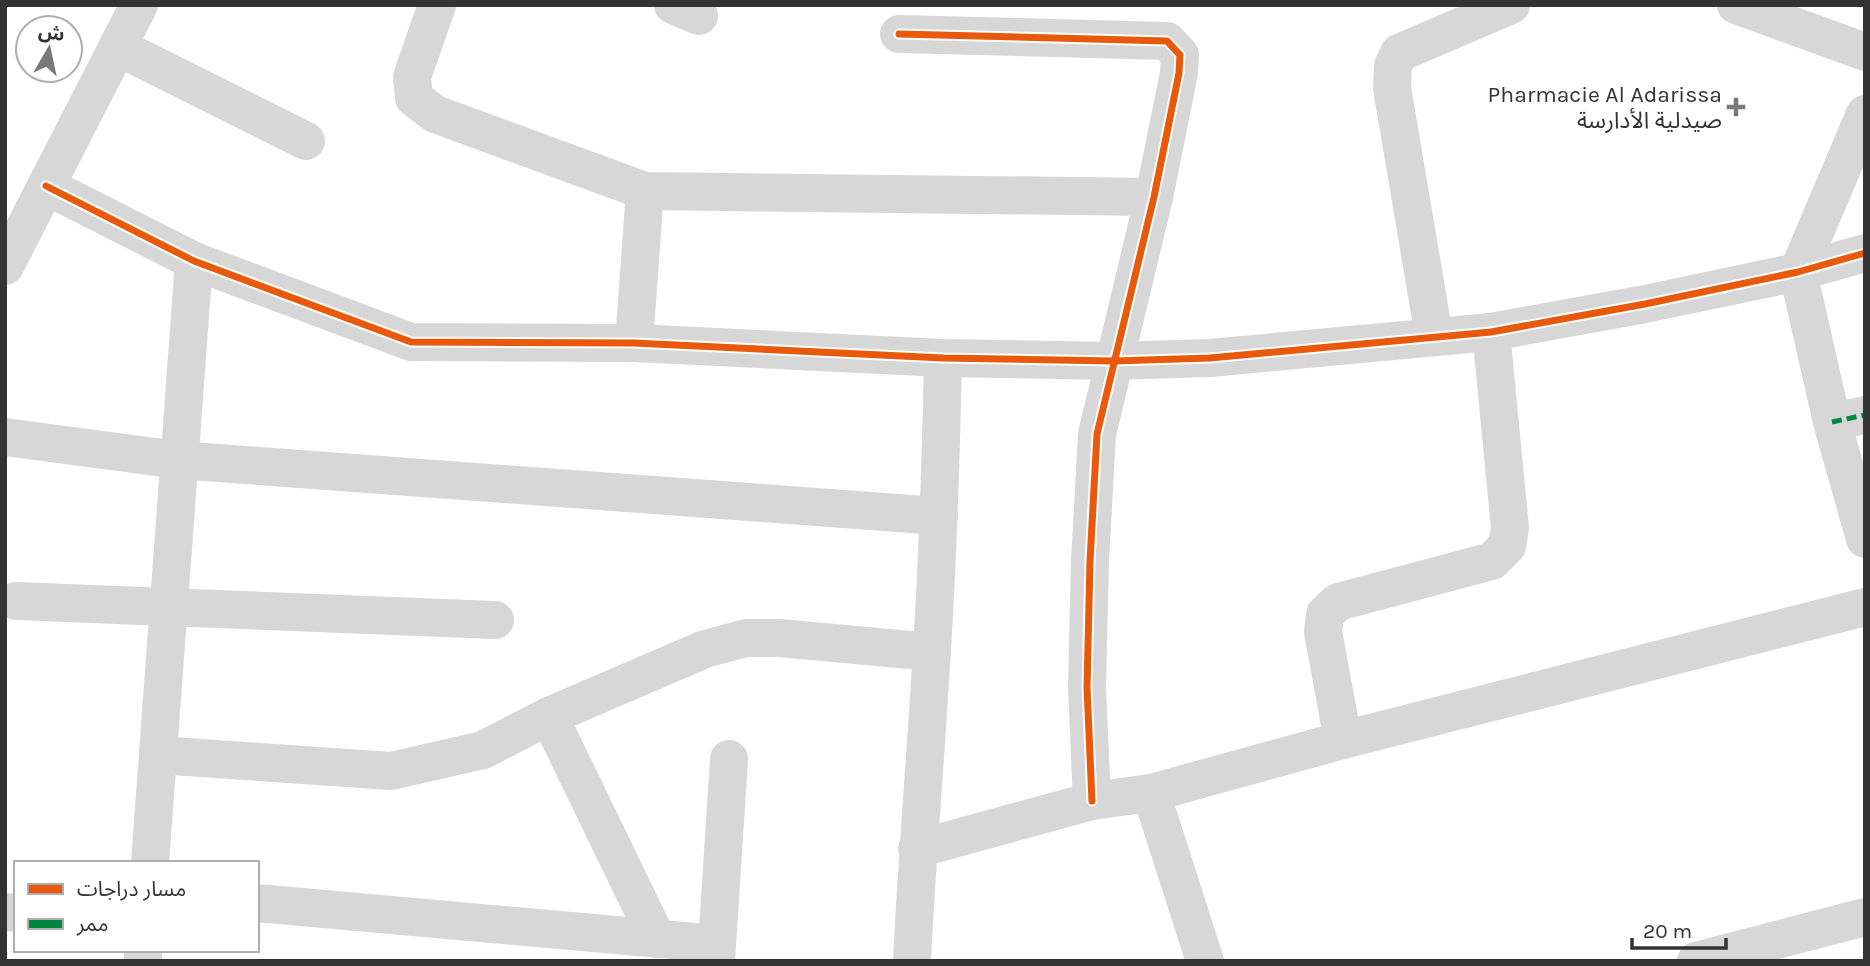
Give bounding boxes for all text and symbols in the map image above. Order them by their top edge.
north arrow [14,14,84,84]
text: ش [37,20,66,46]
place label: Pharmacie Al Adarissa صيدلية الأدارسة [1488,81,1722,134]
marker: Pharmacie Al Adarissa صيدلية الأدارسة [1728,99,1744,115]
legend [14,861,259,952]
text: مسار دراجات [77,877,186,901]
scale bar [1632,906,1727,950]
text: ممر [76,912,108,936]
text: 20 m [1643,919,1692,943]

